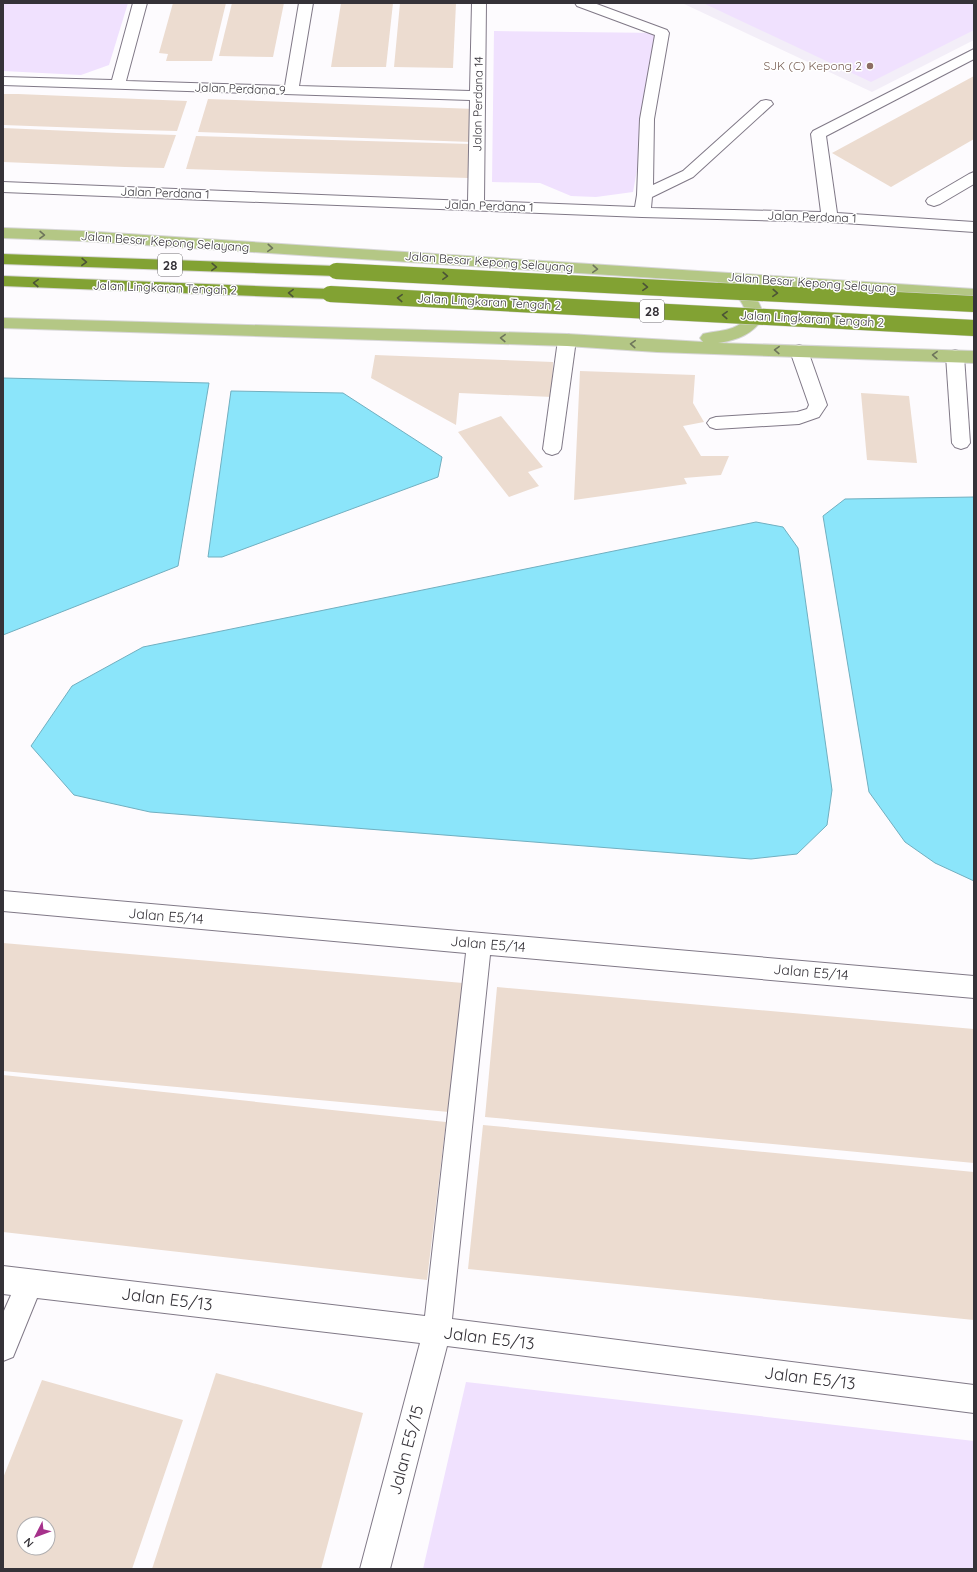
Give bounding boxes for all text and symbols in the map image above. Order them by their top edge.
street label: Jalan Perdana 14 [469,56,486,152]
place label: SJK (C) Kepong 2 [763,58,862,73]
marker: SJK (C) Kepong 2 [865,61,875,71]
street label: Jalan Perdana 9 [194,79,286,98]
street label: Jalan Perdana 1 [120,183,210,202]
street label: Jalan Perdana 1 [444,196,534,215]
street label: Jalan Perdana 1 [767,207,857,226]
street label: Jalan Besar Kepong Selayang [80,228,250,255]
one-way arrow [39,230,45,239]
one-way arrow [267,244,273,253]
street label: Jalan Besar Kepong Selayang [404,248,574,275]
road number: 28 [158,254,182,276]
one-way arrow [81,258,87,266]
one-way arrow [211,262,217,271]
one-way arrow [592,265,598,274]
street label: Jalan Besar Kepong Selayang [727,269,897,296]
one-way arrow [442,272,448,281]
street label: Jalan Lingkaran Tengah 2 [93,277,238,298]
one-way arrow [33,278,39,287]
one-way arrow [642,282,648,291]
one-way arrow [288,288,294,297]
one-way arrow [772,289,778,298]
street label: Jalan Lingkaran Tengah 2 [417,290,562,313]
one-way arrow [397,293,403,302]
road number: 28 [640,300,664,322]
street label: Jalan Lingkaran Tengah 2 [740,307,885,330]
one-way arrow [722,310,728,319]
one-way arrow [500,334,506,342]
one-way arrow [630,340,636,349]
one-way arrow [774,346,780,354]
one-way arrow [932,351,938,360]
street label: Jalan E5/14 [128,904,204,928]
street label: Jalan E5/14 [450,932,526,956]
street label: Jalan E5/14 [773,960,849,984]
street label: Jalan E5/13 [120,1282,214,1315]
street label: Jalan E5/13 [442,1321,536,1354]
street label: Jalan E5/13 [763,1361,857,1394]
street label: Jalan E5/15 [383,1403,428,1497]
north arrow [16,1516,56,1556]
text: N [21,1535,36,1550]

